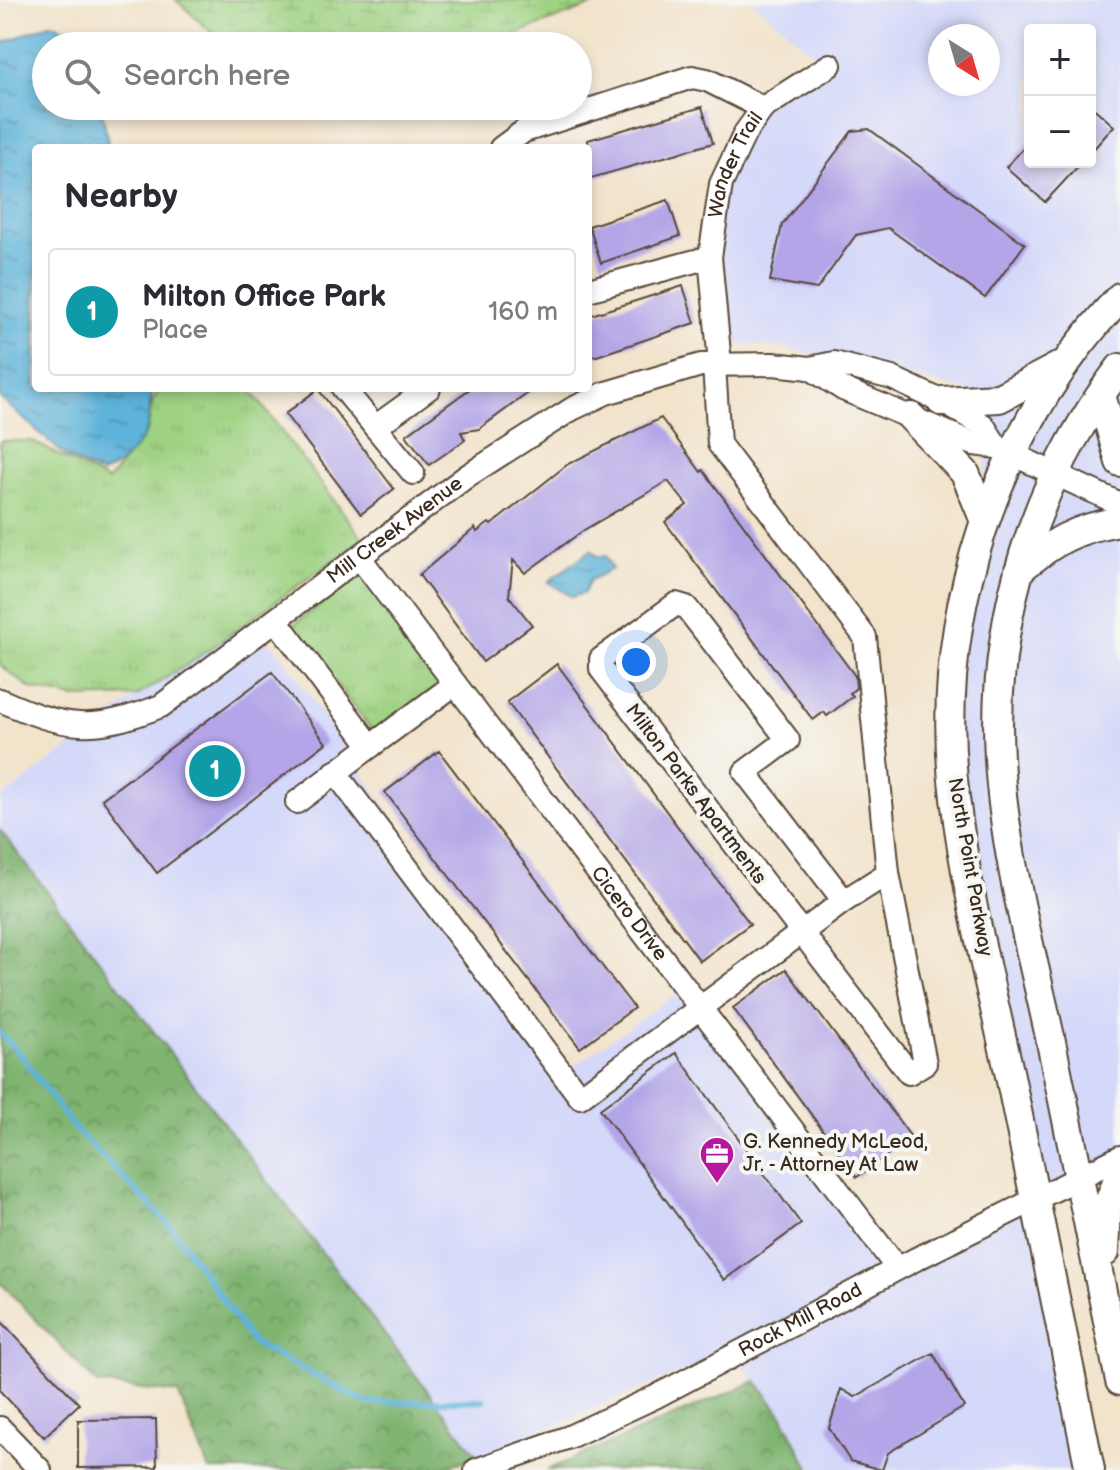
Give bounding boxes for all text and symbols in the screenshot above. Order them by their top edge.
north arrow [928,24,1000,96]
map controls [1024,24,1096,168]
button: + [1024,24,1096,96]
search box [32,32,592,120]
icon: search [60,54,104,98]
text: Search here [124,58,290,94]
button: − [1024,96,1096,168]
street label: Wander Trail [704,107,768,219]
text: Nearby [64,176,178,217]
text: Milton Office Park [142,279,386,315]
text: 1 [87,297,97,328]
text: 160 m [488,297,558,328]
text: Place [142,315,208,346]
street label: Mill Creek Avenue [322,472,467,589]
your location [616,642,656,682]
street label: Milton Parks Apartments [620,699,772,889]
pin: 1 [189,741,241,801]
street label: North Point Parkway [942,776,998,958]
street label: Cicero Drive [586,862,673,966]
place label: G. Kennedy McLeod, Jr. - Attorney At Law [743,1130,928,1177]
office icon: G. Kennedy McLeod, Jr. - Attorney At Law [698,1135,736,1185]
street label: Rock Mill Road [735,1278,866,1363]

